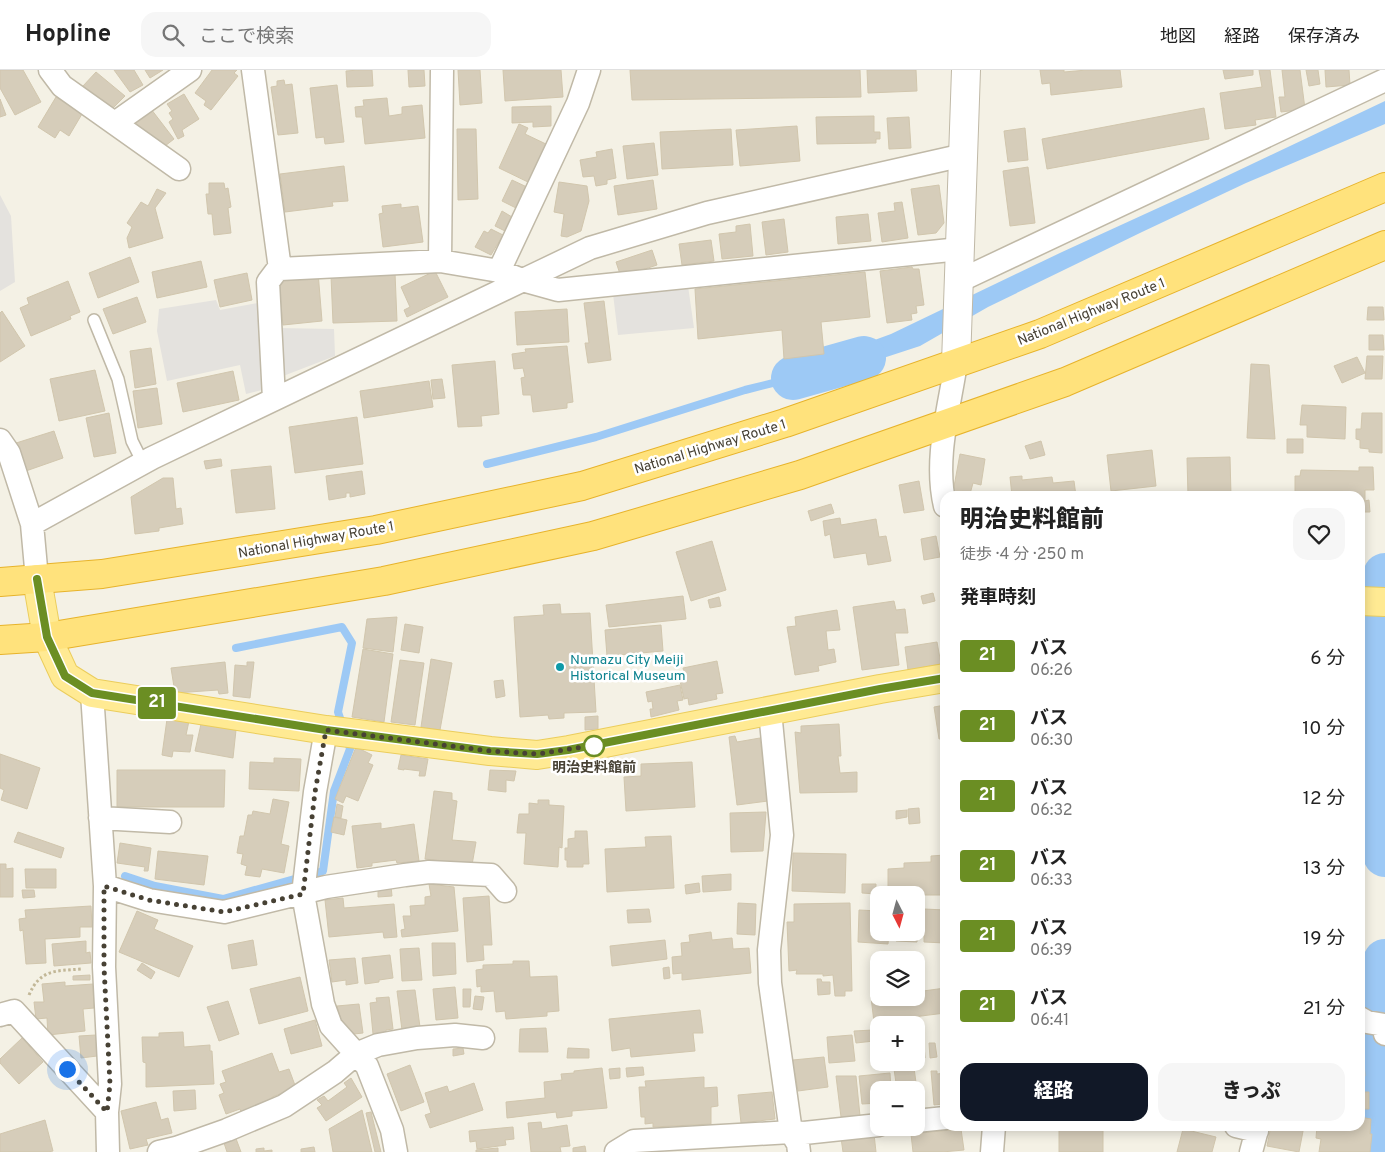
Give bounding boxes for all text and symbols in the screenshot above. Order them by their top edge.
search box [141,12,491,57]
text: Hopline [25,20,111,50]
icon: search [159,21,187,49]
text: ここで検索 [199,25,294,49]
text: 地図 [1160,26,1196,49]
text: 経路 [1224,26,1260,49]
text: 保存済み [1288,26,1360,49]
street label: National Highway Route 1 [1015,275,1168,350]
street label: National Highway Route 1 [632,416,788,479]
text: 明治史料館前 [960,506,1104,536]
button: heart [1293,508,1345,560]
street label: National Highway Route 1 [237,518,396,563]
text: 徒歩 · 4 分 · 250 m [960,545,1084,565]
text: 発車時刻 [960,586,1036,610]
text: バス [1030,637,1068,661]
text: 21 [978,644,997,667]
text: 6 分 [1310,647,1345,671]
place label: Numazu City Meiji Historical Museum [570,652,686,685]
marker: Numazu City Meiji Historical Museum [554,661,566,673]
text: 06:26 [1030,661,1073,681]
line badge: 21 [134,687,180,719]
text: 21 [148,691,166,714]
text: バス [1030,707,1068,731]
text: 21 [978,714,997,737]
text: 10 分 [1302,717,1345,741]
text: 06:30 [1030,731,1073,751]
marker: 明治史料館前 [583,735,605,757]
place label: 明治史料館前 [552,759,636,777]
text: バス [1030,777,1068,801]
text: 21 [978,784,997,807]
text: 12 分 [1303,787,1345,811]
text: 06:32 [1030,801,1073,821]
text: バス [1030,847,1068,871]
text: 21 [978,854,997,877]
text: 13 分 [1303,857,1345,881]
text: 06:33 [1030,871,1073,891]
north arrow [870,886,925,941]
map controls [870,886,925,1136]
text: バス [1030,917,1068,941]
text: 21 [978,924,997,947]
text: 19 分 [1303,927,1345,951]
text: 06:39 [1030,941,1072,961]
button: layers [870,951,925,1006]
text: バス [1030,987,1068,1011]
text: 21 [978,994,997,1017]
text: 21 分 [1303,997,1345,1021]
text: 06:41 [1030,1011,1069,1031]
button: + [870,1016,925,1071]
your location [55,1057,80,1082]
button: 経路 [960,1063,1148,1121]
button: きっぷ [1158,1063,1345,1121]
button: − [870,1081,925,1136]

